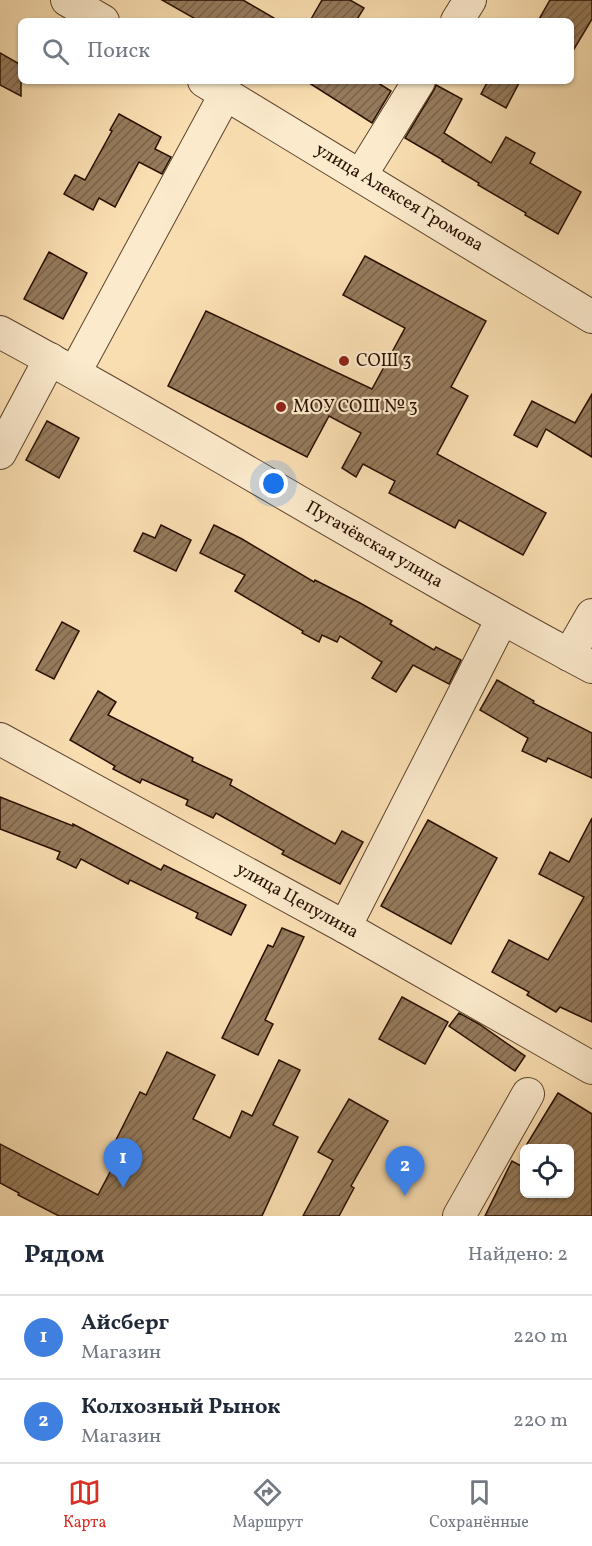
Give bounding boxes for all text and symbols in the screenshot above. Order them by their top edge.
search box [18,18,574,84]
icon: search [39,35,72,68]
text: Поиск [87,36,150,67]
street label: улица Алексея Громова [310,138,488,258]
place label: СОШ 3 [356,349,412,374]
marker: СОШ 3 [337,354,351,368]
place label: МОУ СОШ № 3 [293,395,418,420]
marker: МОУ СОШ № 3 [274,400,288,414]
your location [259,469,288,498]
street label: Пугачёвская улица [301,495,447,595]
street label: улица Цепулина [231,857,363,945]
pin: 1 [104,1138,142,1188]
map controls [520,1144,574,1198]
button: locate [520,1144,574,1198]
pin: 2 [386,1146,424,1196]
text: Рядом [24,1237,104,1273]
text: Найдено: 2 [468,1241,568,1269]
text: Айсберг [81,1308,169,1339]
text: 1 [39,1323,48,1351]
text: 220 m [513,1323,568,1351]
text: Магазин [81,1339,161,1367]
text: Колхозный Рынок [81,1392,281,1423]
text: 2 [38,1407,49,1435]
text: 220 m [513,1407,568,1435]
text: Магазин [81,1423,161,1451]
tab: Карта [63,1476,106,1534]
tab: Маршрут [232,1476,303,1534]
tab: Сохранённые [429,1476,529,1534]

